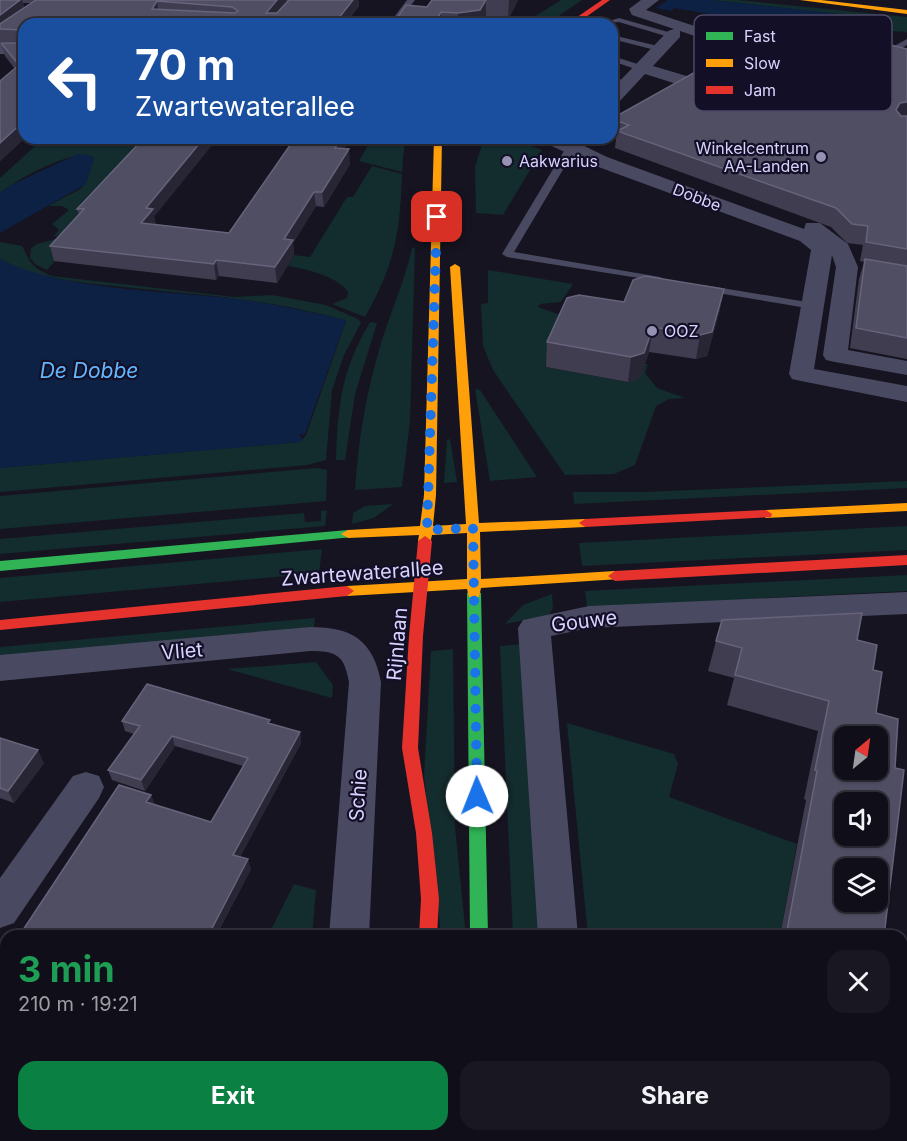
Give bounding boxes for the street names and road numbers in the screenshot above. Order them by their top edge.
street label: Dobbe [670,179,724,215]
street label: Zwartewaterallee [280,555,444,591]
street label: Gouwe [550,605,618,637]
street label: Rijnlaan [382,606,412,682]
street label: Vliet [160,637,204,665]
street label: Schie [344,768,372,822]

